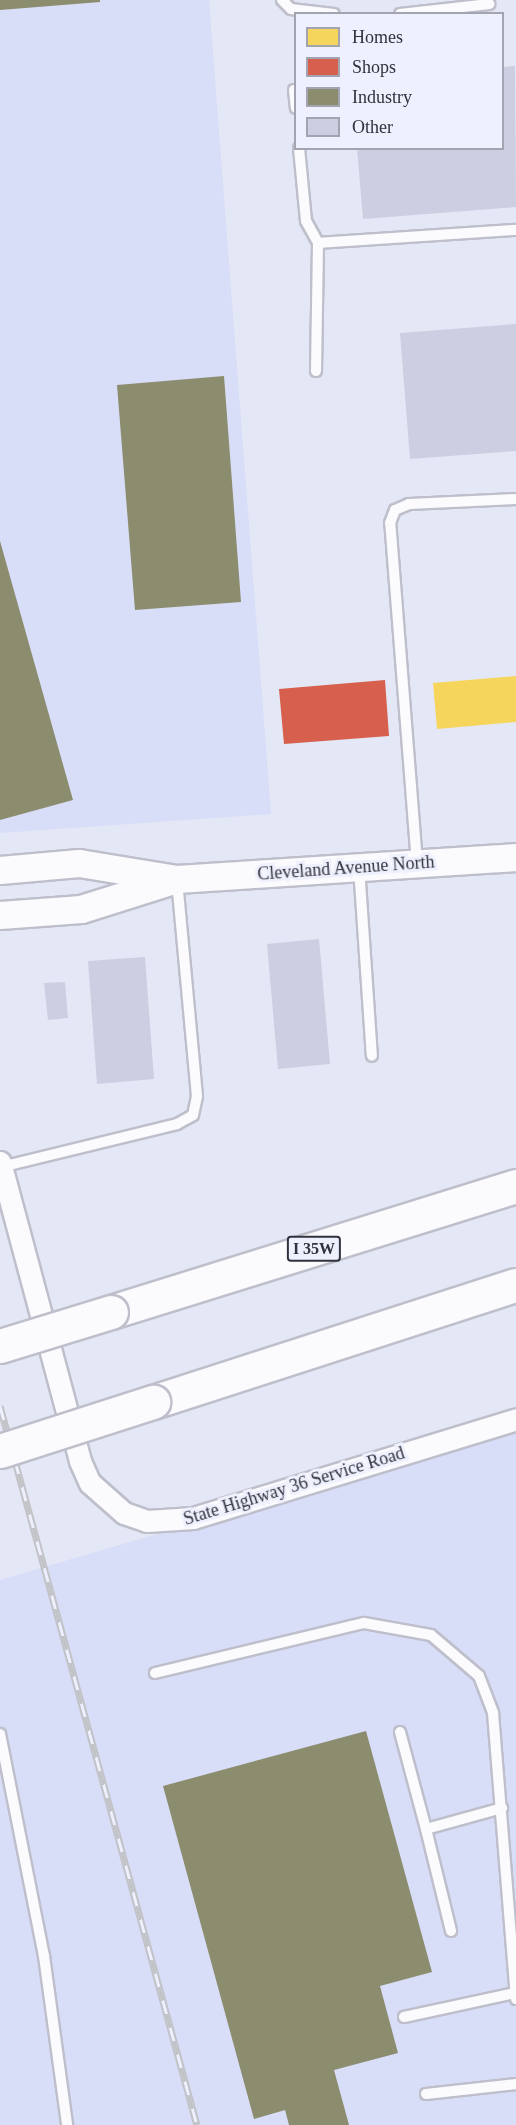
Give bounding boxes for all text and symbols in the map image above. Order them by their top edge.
legend [294,12,504,150]
text: Homes [352,27,403,47]
text: Shops [352,57,396,77]
text: Industry [352,87,412,107]
text: Other [352,117,393,137]
street label: Cleveland Avenue North [256,851,436,885]
road number: I 35W [286,1236,342,1262]
street label: State Highway 36 Service Road [181,1442,407,1530]

